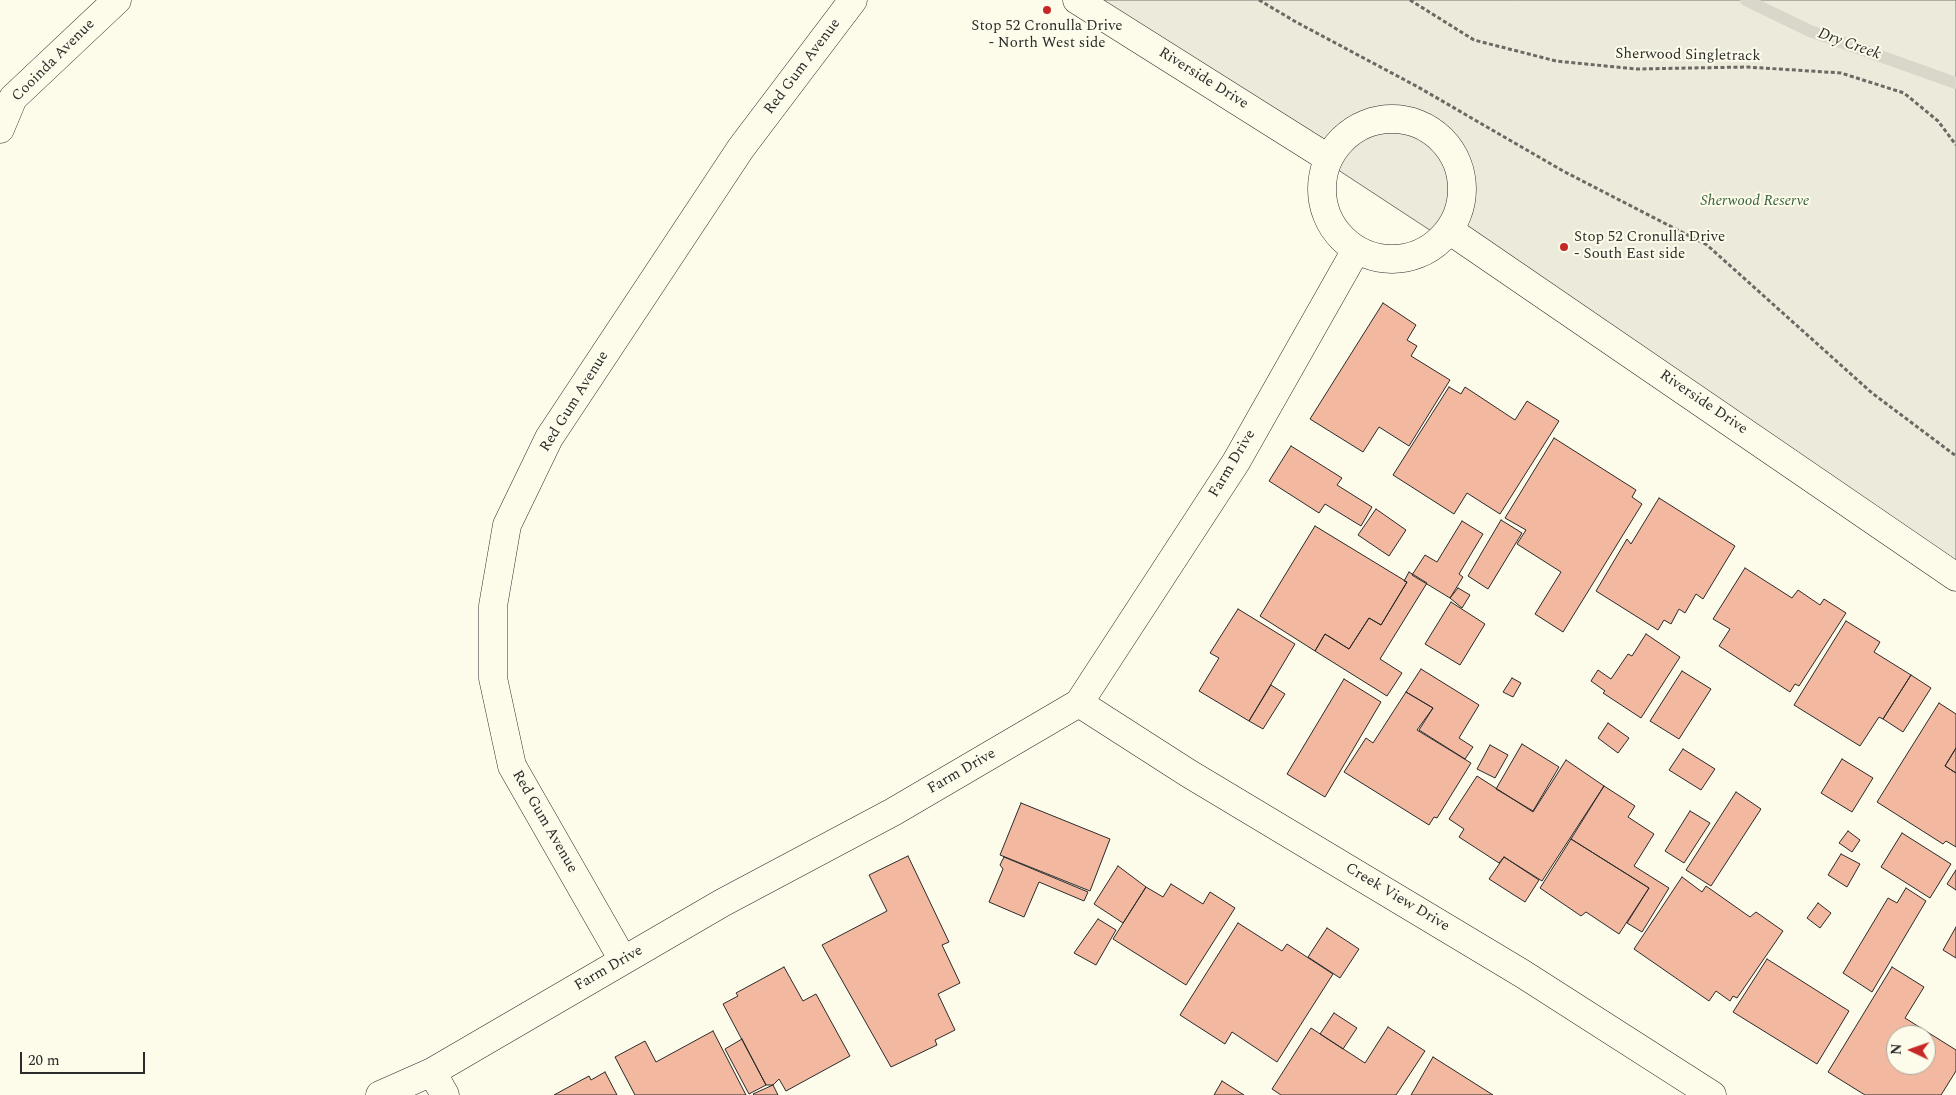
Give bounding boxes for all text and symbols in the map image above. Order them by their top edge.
marker: Stop 52 Cronulla Drive - North West side [1041,4,1053,16]
street label: Red Gum Avenue [761,15,845,119]
street label: Cooinda Avenue [9,16,99,106]
place label: Stop 52 Cronulla Drive - North West side [971,18,1123,53]
water label: Dry Creek [1815,25,1883,65]
street label: Riverside Drive [1155,44,1251,114]
street label: Sherwood Singletrack [1615,46,1761,66]
park label: Sherwood Reserve [1700,193,1810,211]
place label: Stop 52 Cronulla Drive - South East side [1574,229,1725,264]
marker: Stop 52 Cronulla Drive - South East side [1558,241,1570,253]
street label: Red Gum Avenue [537,348,613,456]
street label: Riverside Drive [1656,367,1750,439]
street label: Farm Drive [1206,427,1260,501]
street label: Farm Drive [925,745,999,799]
street label: Red Gum Avenue [507,768,581,876]
street label: Creek View Drive [1342,860,1452,936]
street label: Farm Drive [572,942,646,996]
north arrow [1886,1025,1936,1075]
scale bar [22,1042,148,1074]
text: N [1886,1043,1907,1056]
text: 20 m [28,1049,60,1072]

